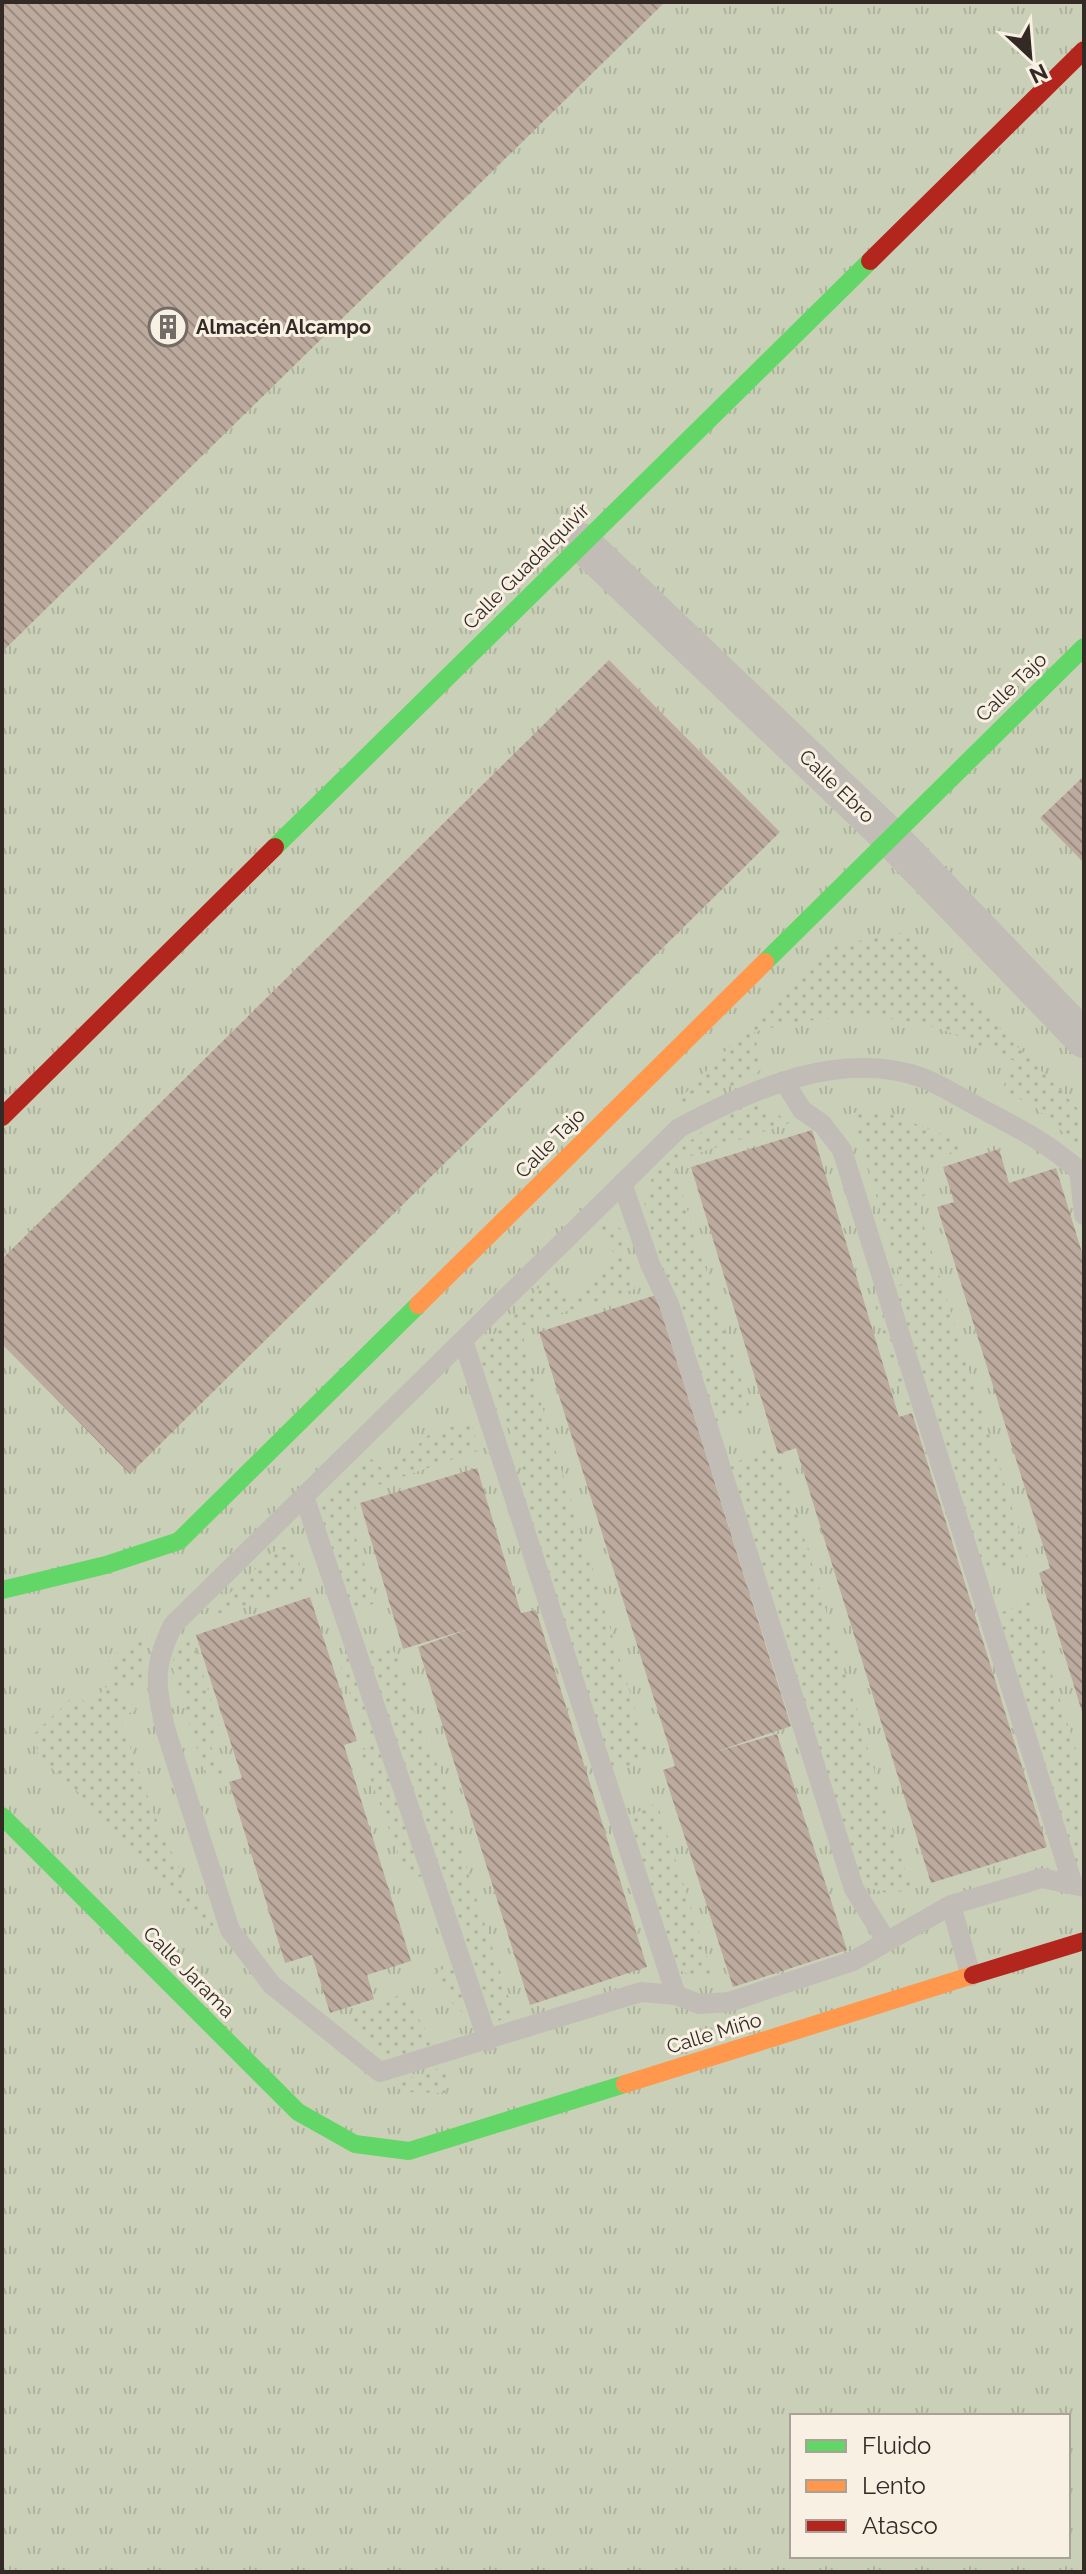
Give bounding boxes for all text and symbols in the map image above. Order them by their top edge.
north arrow [990,16,1070,96]
text: N [1026,59,1052,89]
building icon: Almacén Alcampo [147,306,189,348]
place label: Almacén Alcampo [196,315,371,339]
street label: Calle Guadalquivir [458,498,594,634]
street label: Calle Tajo [971,647,1051,727]
street label: Calle Ebro [794,744,880,828]
street label: Calle Tajo [510,1103,590,1183]
street label: Calle Jarama [138,1921,240,2023]
street label: Calle Miño [664,2007,764,2059]
legend [790,2414,1070,2558]
text: Fluido [862,2431,931,2460]
text: Lento [862,2471,926,2500]
text: Atasco [862,2511,938,2540]

